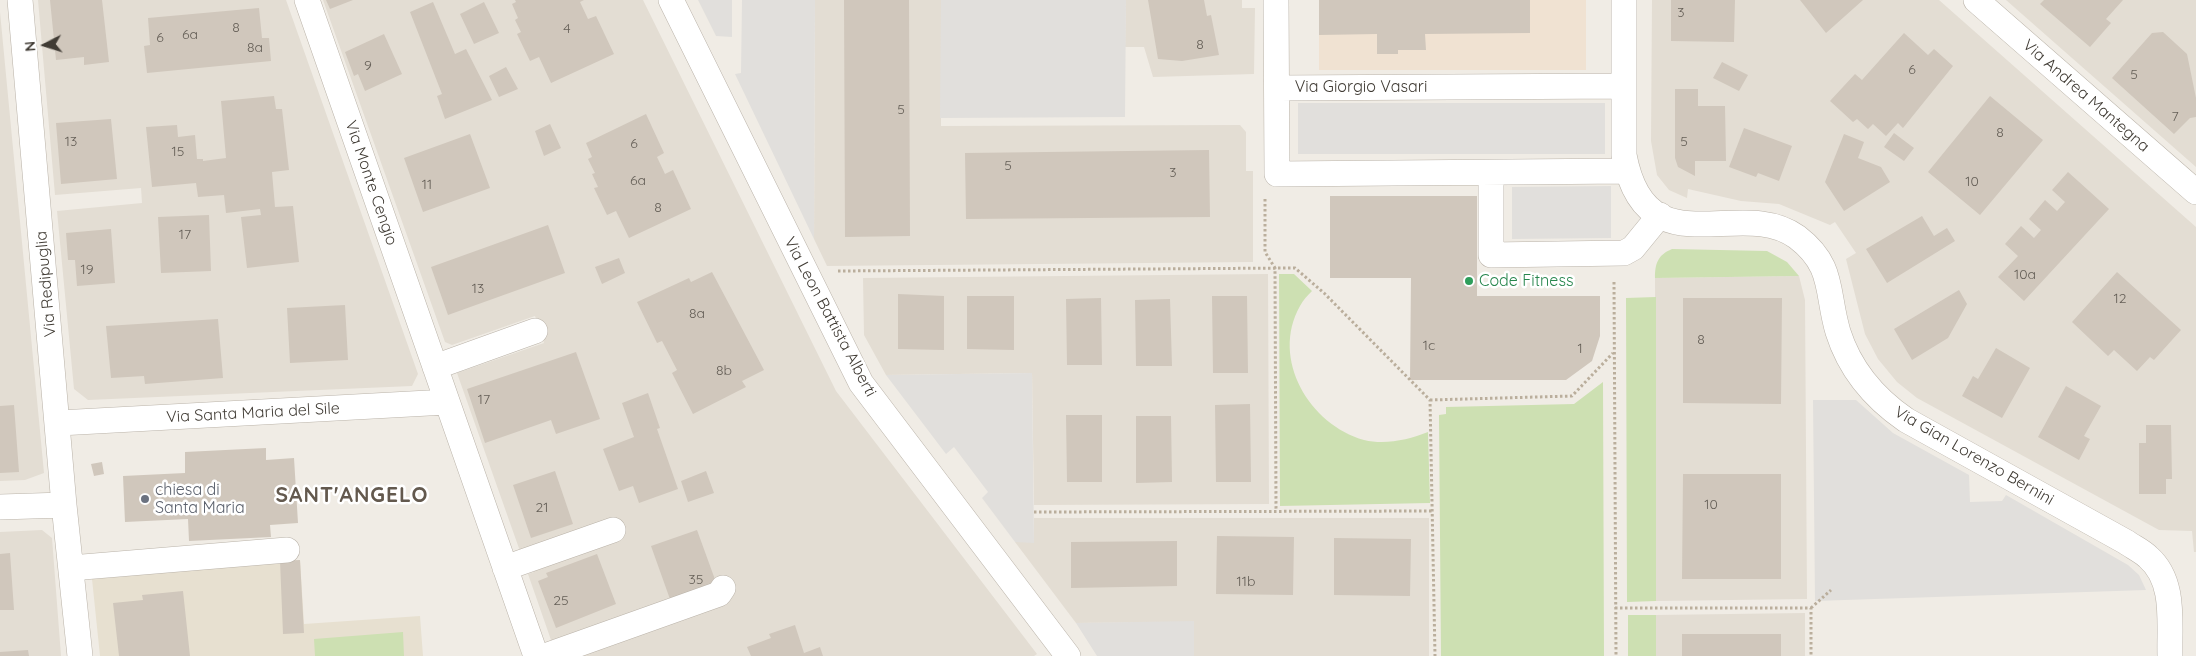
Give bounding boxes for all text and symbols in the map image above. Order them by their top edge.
house number: 3 [1677,5,1685,21]
north arrow [20,20,70,70]
house number: 8 [232,20,240,36]
house number: 4 [563,21,571,37]
house number: 6a [182,27,198,43]
house number: 6 [156,30,164,46]
street label: Via Andrea Mantegna [2019,36,2153,156]
house number: 8 [1196,37,1204,53]
text: N [21,40,39,52]
house number: 8a [247,40,263,56]
house number: 9 [364,58,372,74]
house number: 6 [1908,62,1916,78]
house number: 5 [2130,67,2138,83]
street label: Via Giorgio Vasari [1295,77,1427,97]
house number: 5 [897,102,905,118]
house number: 7 [2171,109,2179,125]
street label: Via Monte Cengio [341,118,401,248]
house number: 8 [1996,125,2004,141]
house number: 13 [65,134,77,150]
house number: 5 [1680,134,1688,150]
house number: 6 [630,136,638,152]
house number: 15 [172,144,184,160]
house number: 5 [1004,158,1012,174]
house number: 3 [1169,165,1177,181]
house number: 6a [630,173,646,189]
house number: 10 [1965,174,1979,190]
house number: 11 [422,177,432,193]
house number: 8 [654,200,662,216]
house number: 17 [179,227,191,243]
street label: Via Redipuglia [32,230,60,338]
street label: Via Leon Battista Alberti [780,234,880,400]
house number: 19 [81,262,93,278]
house number: 10a [2014,267,2036,283]
place label: Code Fitness [1479,271,1573,291]
marker: Code Fitness [1463,275,1475,287]
house number: 13 [472,281,484,297]
house number: 12 [2114,291,2126,307]
house number: 8a [689,306,705,322]
house number: 8 [1697,332,1705,348]
house number: 1c [1423,338,1435,354]
house number: 1 [1577,341,1583,357]
house number: 8b [716,363,732,379]
house number: 17 [478,392,490,408]
street label: Via Santa Maria del Sile [166,399,340,427]
street label: Via Gian Lorenzo Bernini [1891,403,2057,509]
place label: chiesa di Santa Maria [155,480,245,518]
district label: SANT'ANGELO [274,483,430,509]
marker: chiesa di Santa Maria [139,493,151,505]
house number: 10 [1704,497,1718,513]
house number: 21 [536,500,548,516]
house number: 35 [689,572,703,588]
house number: 11b [1237,574,1255,590]
house number: 25 [553,593,569,609]

